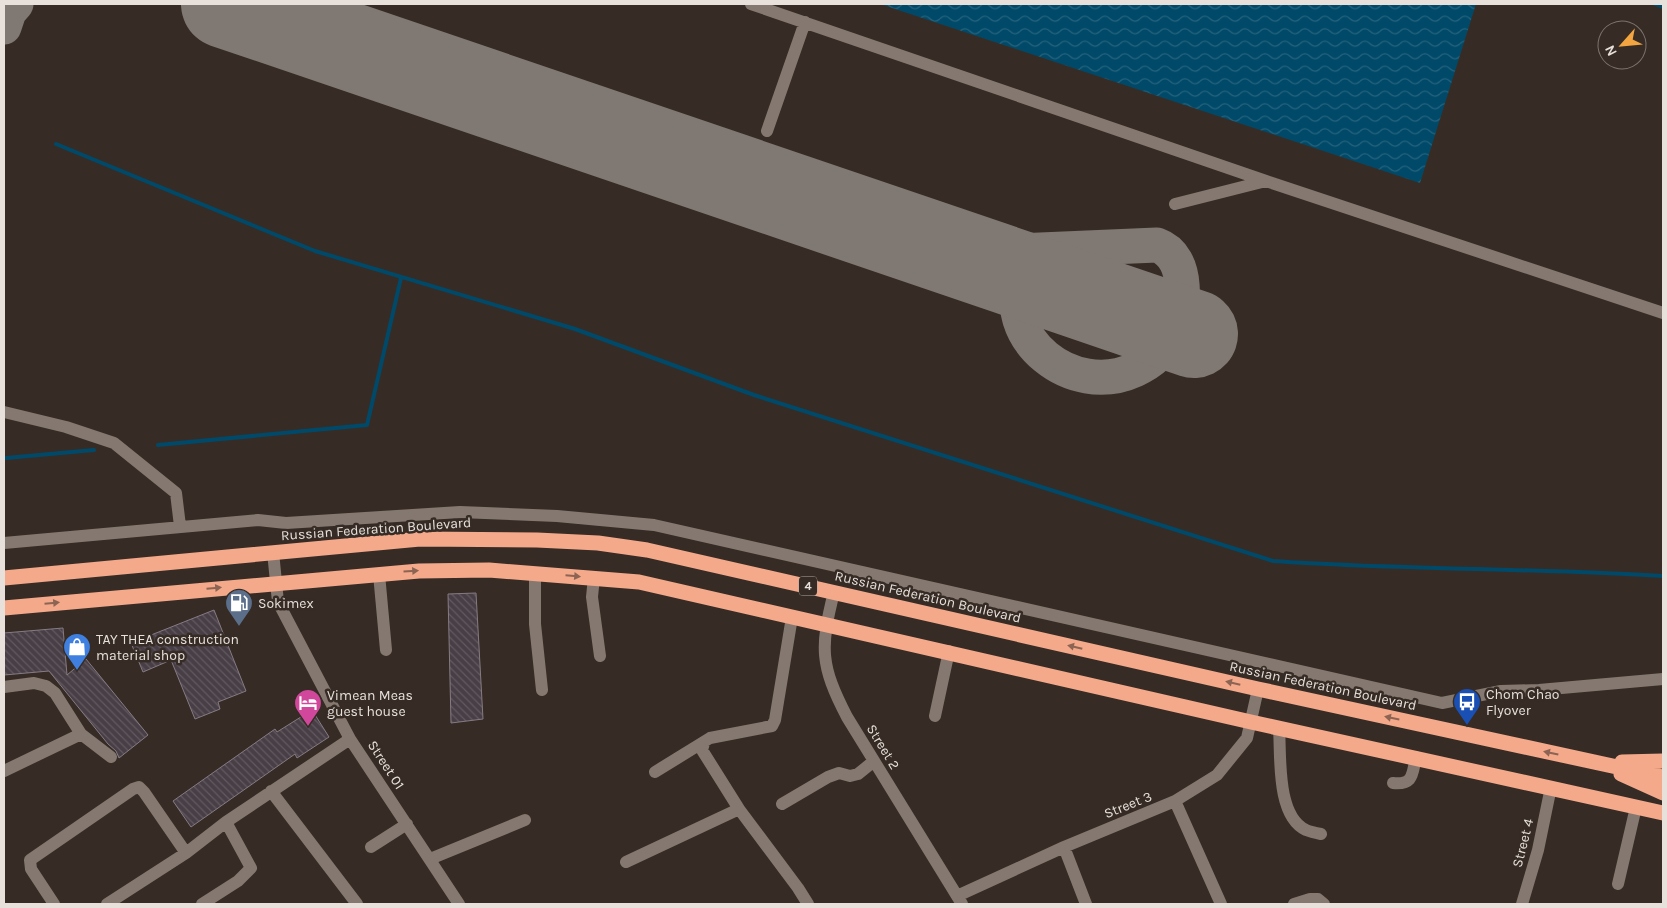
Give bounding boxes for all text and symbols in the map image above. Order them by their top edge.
north arrow [1597,20,1647,70]
text: N [1601,42,1621,59]
street label: Russian Federation Boulevard [280,514,472,544]
one-way arrow [403,567,419,575]
street label: Russian Federation Boulevard [833,567,1023,627]
one-way arrow [565,572,581,580]
road number: 4 [799,576,817,596]
one-way arrow [206,584,222,592]
fuel station icon: Sokimex [224,588,254,627]
place label: Sokimex [258,595,314,612]
one-way arrow [45,599,61,607]
place label: TAY THEA construction material shop [96,631,239,664]
shop icon: TAY THEA construction material shop [62,632,92,671]
one-way arrow [1067,643,1082,651]
street label: Russian Federation Boulevard [1228,658,1418,714]
one-way arrow [1226,679,1241,687]
place label: Chom Chao Flyover [1486,686,1560,719]
place label: Vimean Meas guest house [327,687,413,720]
bus stop icon: Chom Chao Flyover [1452,687,1482,726]
hotel icon: Vimean Meas guest house [293,688,323,727]
one-way arrow [1384,714,1399,722]
street label: Street 2 [863,721,903,773]
street label: Street 01 [364,737,408,793]
one-way arrow [1542,748,1558,756]
street label: Street 3 [1102,788,1154,822]
street label: Street 4 [1509,817,1537,869]

